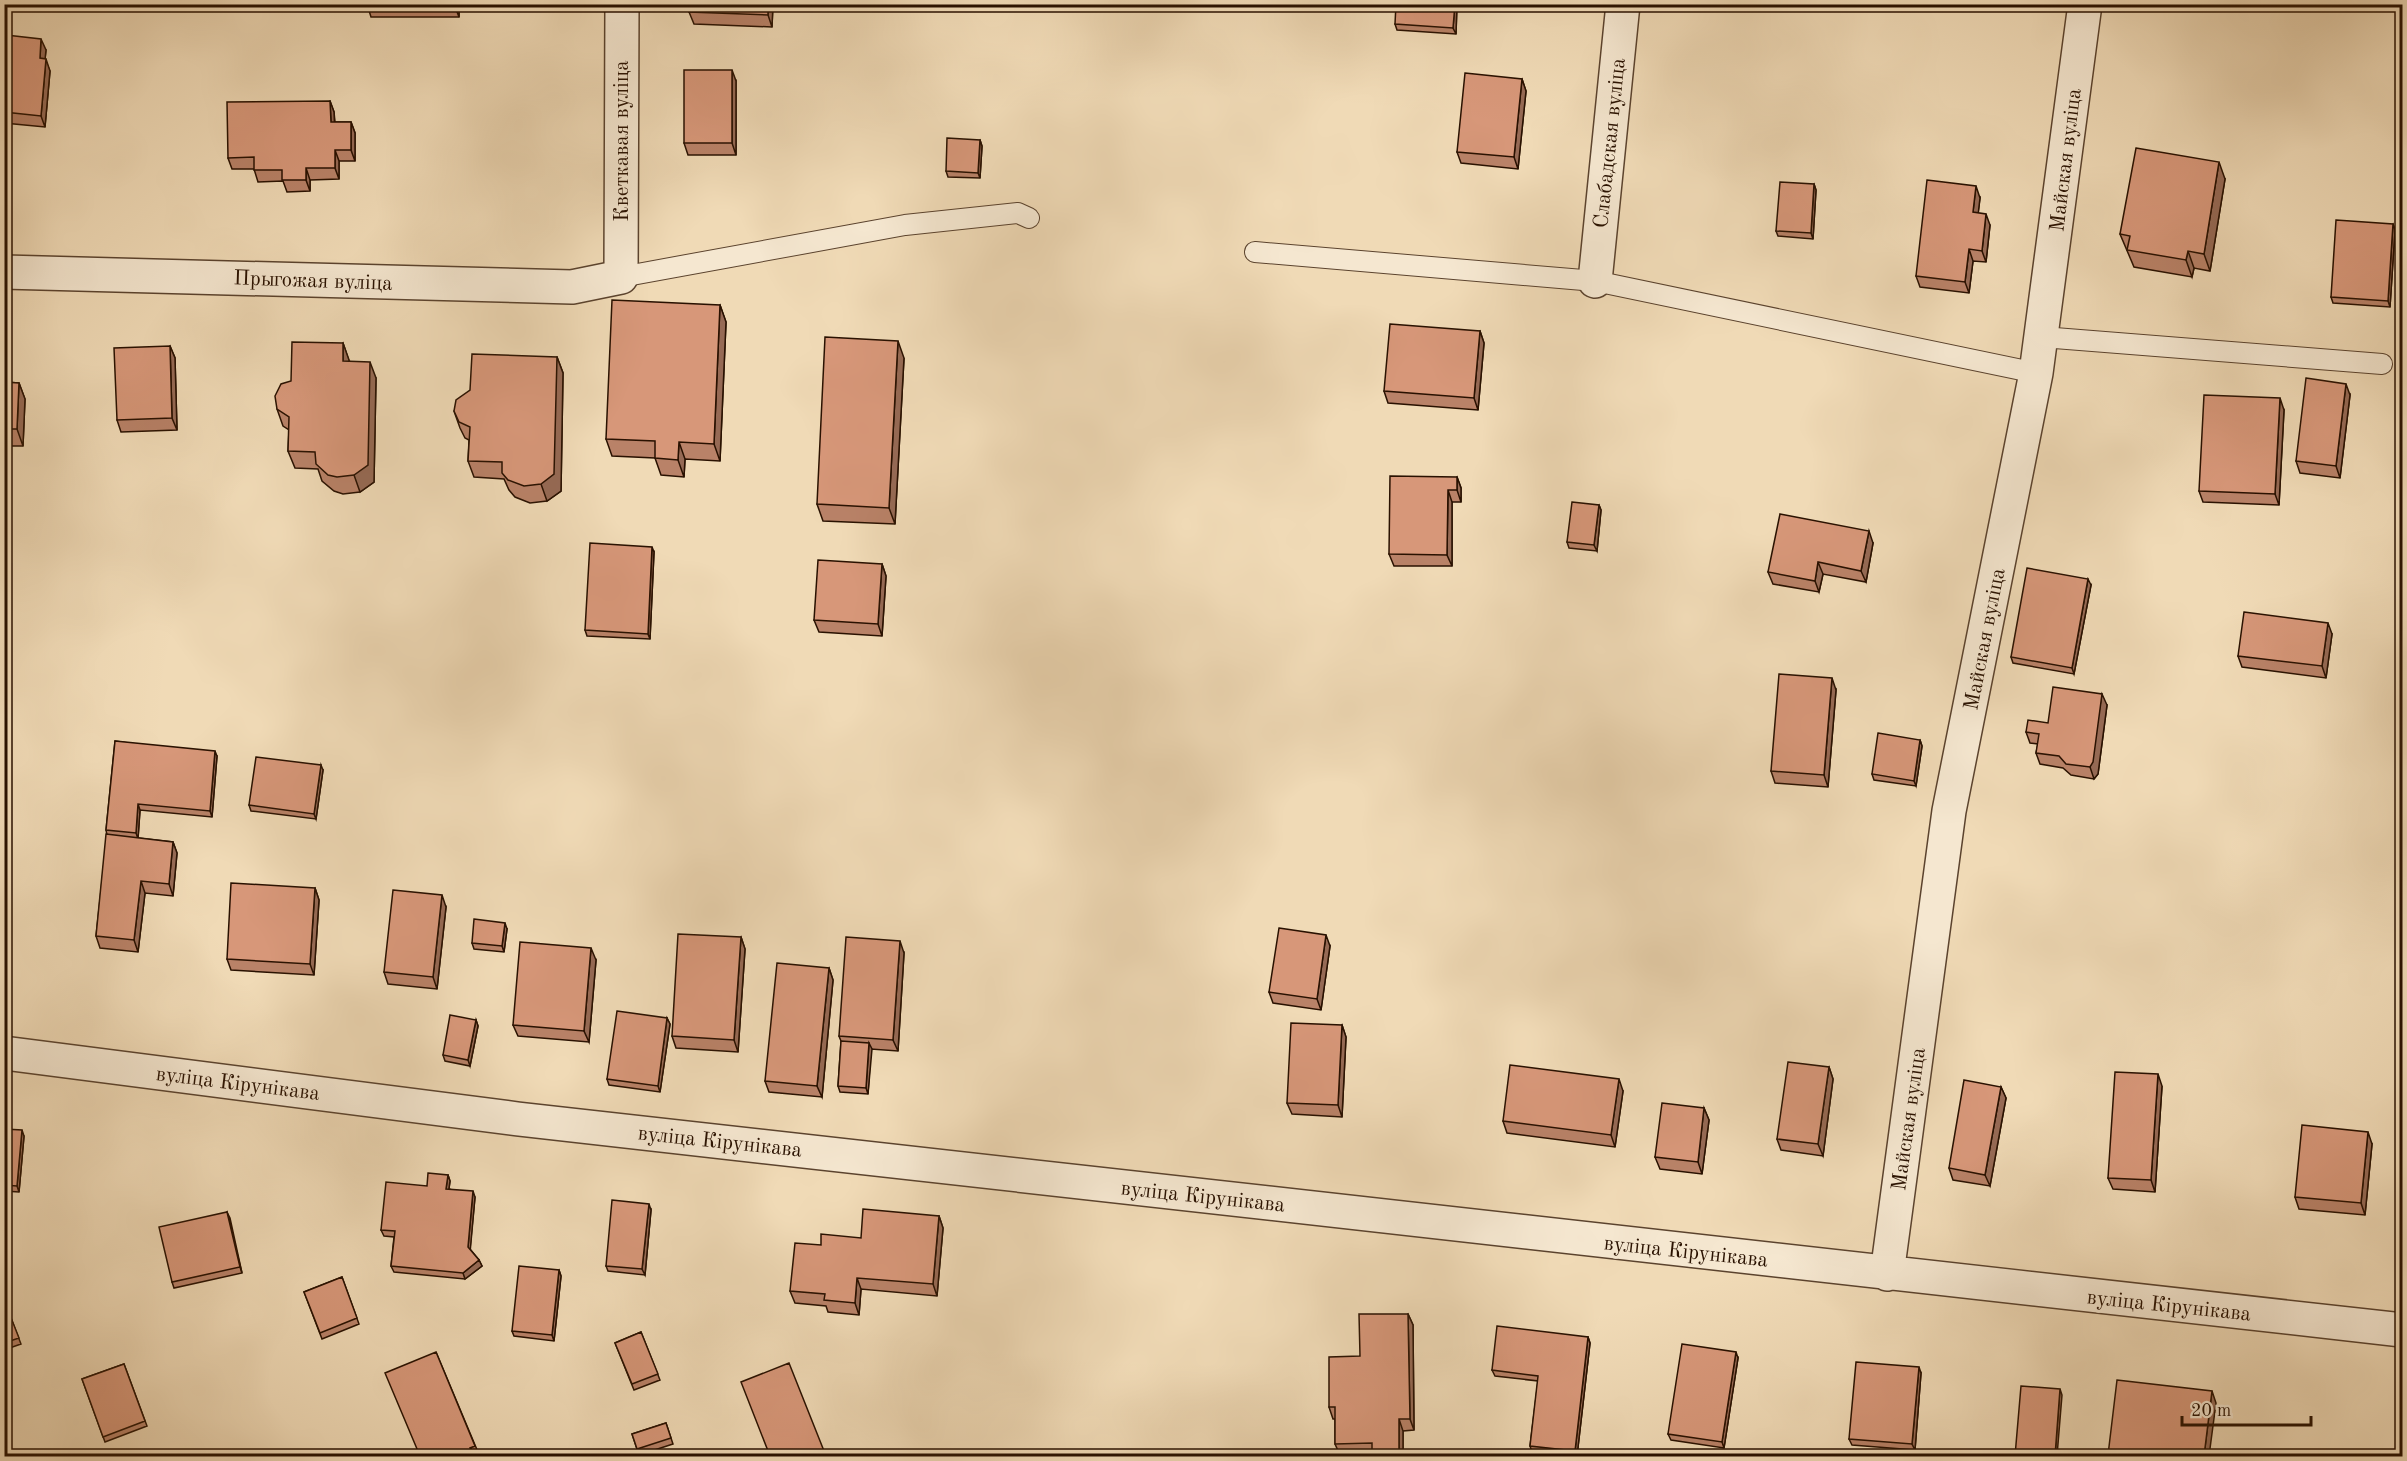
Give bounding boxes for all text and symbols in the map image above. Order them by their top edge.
street label: Слабадская вуліца [1591,57,1630,229]
street label: Кветкавая вуліца [612,60,633,222]
street label: Майская вуліца [2047,87,2086,233]
street label: Прыгожая вуліца [233,268,393,295]
street label: Майская вуліца [1961,566,2010,712]
street label: Майская вуліца [1889,1046,1930,1192]
street label: вуліца Кірунікава [155,1064,321,1105]
street label: вуліца Кірунікава [637,1123,803,1162]
street label: вуліца Кірунікава [1120,1178,1286,1217]
street label: вуліца Кірунікава [1603,1233,1769,1272]
street label: вуліца Кірунікава [2086,1287,2252,1326]
scale bar [2182,1389,2311,1427]
text: 20 m [2191,1402,2231,1420]

